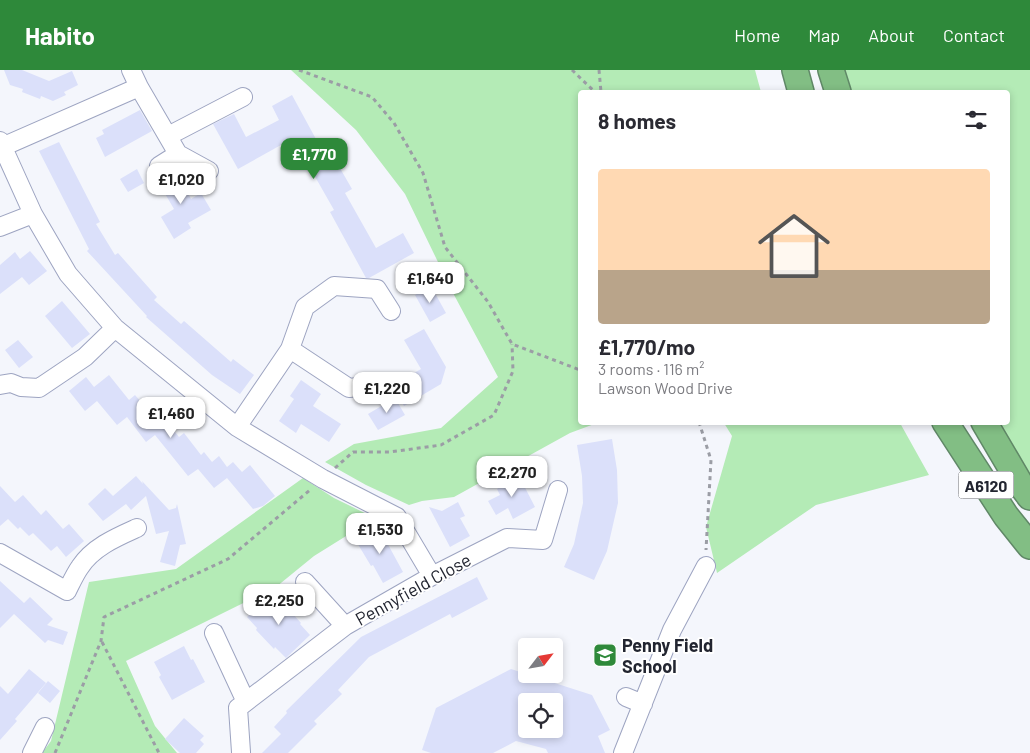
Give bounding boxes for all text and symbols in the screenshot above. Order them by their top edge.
text: Habito [25,21,95,50]
text: Home [734,24,780,46]
text: Map [808,24,840,46]
text: About [868,24,915,46]
text: Contact [943,24,1005,46]
icon: filters [962,106,990,134]
text: 8 homes [598,108,676,133]
pin: £1,770 [273,138,355,180]
text: £1,770 [292,144,336,163]
pin: £1,020 [140,162,222,205]
text: £1,020 [158,169,204,188]
icon: home [749,201,839,291]
pin: £1,640 [389,262,471,304]
text: £1,640 [406,268,454,287]
text: £1,770/mo [598,334,695,359]
text: 3 rooms · 116 m² [598,359,704,378]
pin: £1,220 [346,372,428,414]
text: £1,220 [364,378,410,397]
text: Lawson Wood Drive [598,378,733,397]
pin: £1,460 [130,396,212,439]
text: £1,460 [147,403,195,422]
pin: £2,270 [471,456,553,498]
text: £2,270 [487,462,537,481]
road number: A6120 [958,472,1014,498]
pin: £1,530 [339,512,421,555]
text: £1,530 [357,519,403,538]
street label: Pennyfield Close [351,548,475,630]
pin: £2,250 [238,584,320,626]
text: £2,250 [254,590,304,609]
place label: Penny Field School [622,634,713,677]
north arrow [518,638,562,682]
map controls [518,638,563,738]
school or university icon: Penny Field School [592,642,618,668]
button: locate [518,693,563,738]

